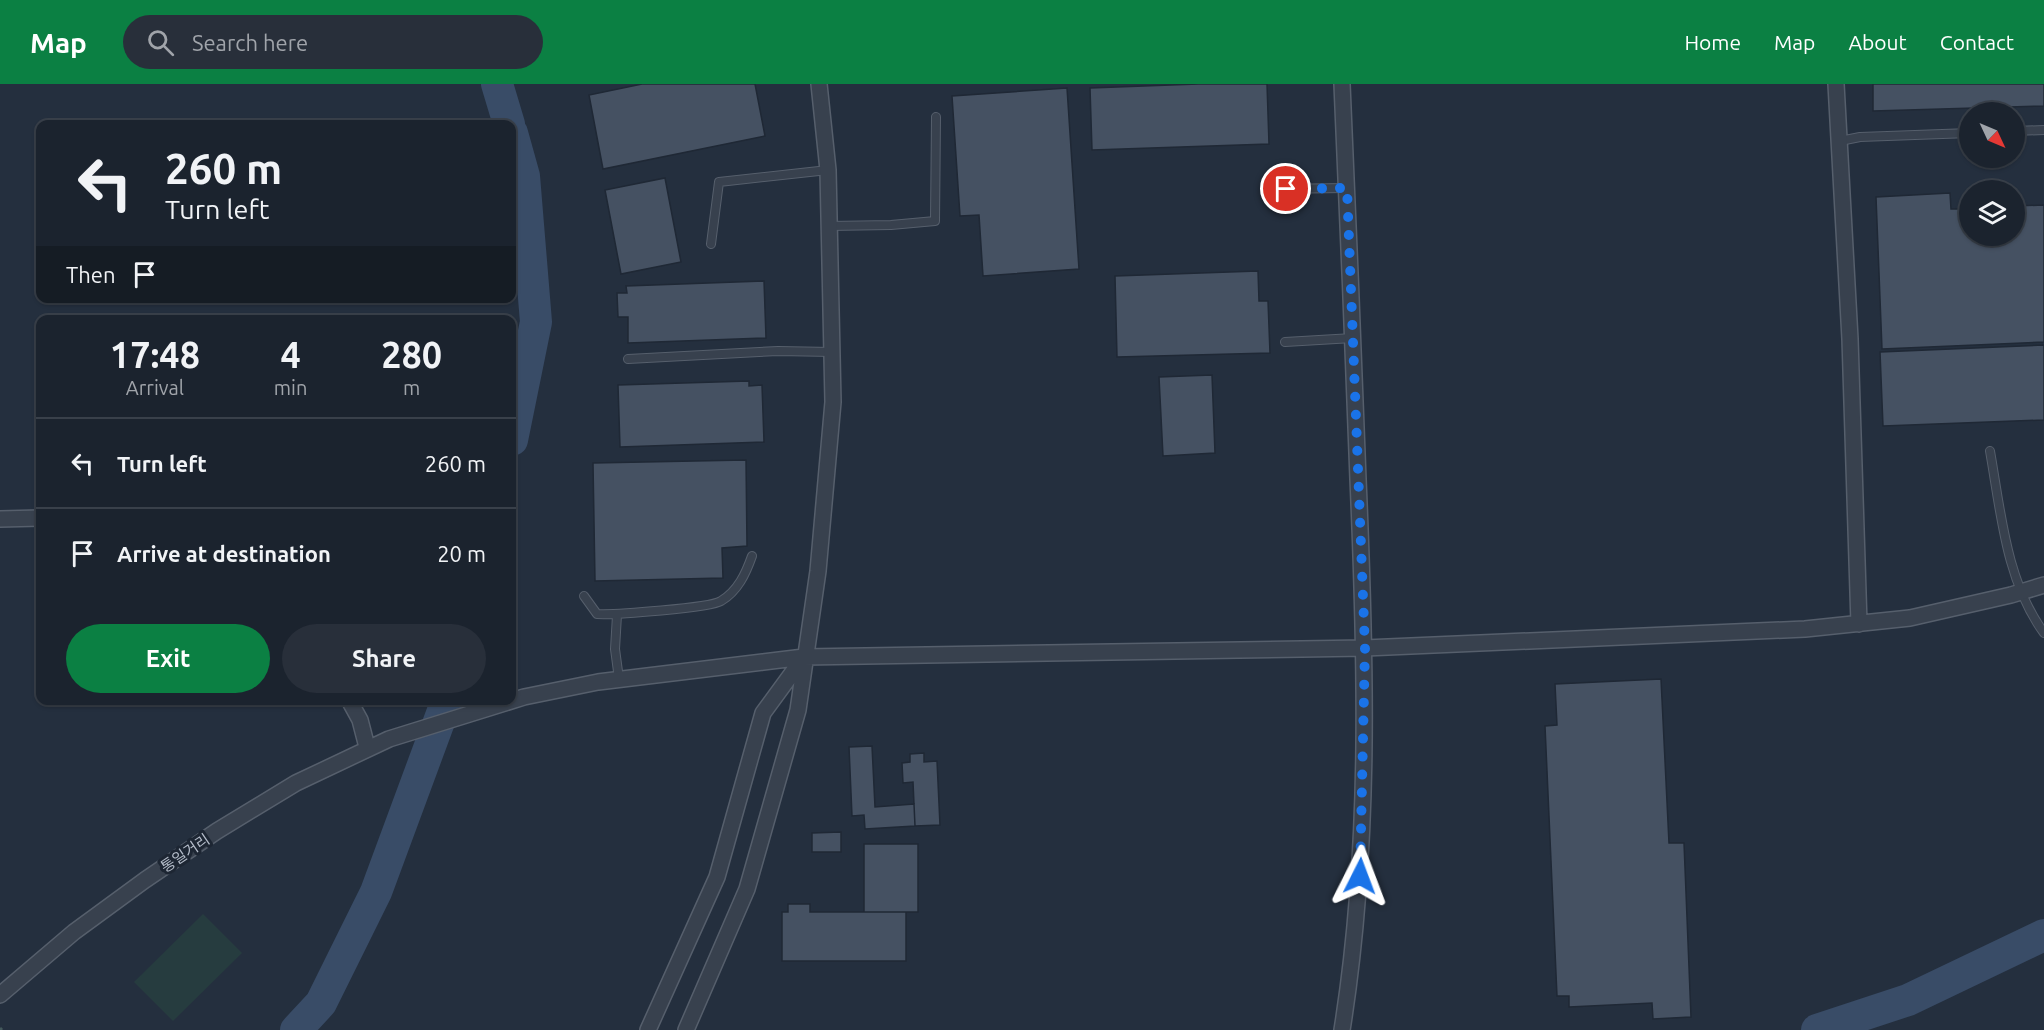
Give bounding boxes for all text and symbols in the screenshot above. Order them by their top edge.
search box [123,15,543,69]
icon: search [144,26,177,59]
text: Map [30,27,87,58]
text: Search here [192,30,308,55]
text: Home [1684,30,1741,54]
text: Map [1774,30,1815,54]
text: About [1848,30,1907,54]
text: Contact [1940,30,2014,54]
north arrow [1959,102,2025,168]
map controls [1959,102,2025,246]
icon: left [66,144,144,222]
text: 260 m [165,145,282,192]
pin [1260,163,1311,214]
icon: arrive [1269,172,1302,205]
button: layers [1959,180,2025,246]
text: Turn left [165,194,269,224]
icon: arrive [128,258,161,291]
text: Then [66,262,116,287]
text: 17:48 [110,334,200,375]
text: 4 [280,334,301,375]
text: 280 [381,334,442,375]
text: Arrival [126,376,184,399]
text: min [274,376,307,399]
text: m [403,376,420,399]
icon: left [66,447,99,480]
text: Turn left [117,451,207,476]
text: 260 m [425,451,486,476]
icon: arrive [66,537,99,570]
text: Arrive at destination [117,541,331,566]
text: 20 m [437,541,486,566]
button: Exit [66,624,270,693]
button: Share [282,624,486,693]
street label: 통일거리 [157,831,213,875]
position arrow [1328,844,1392,908]

